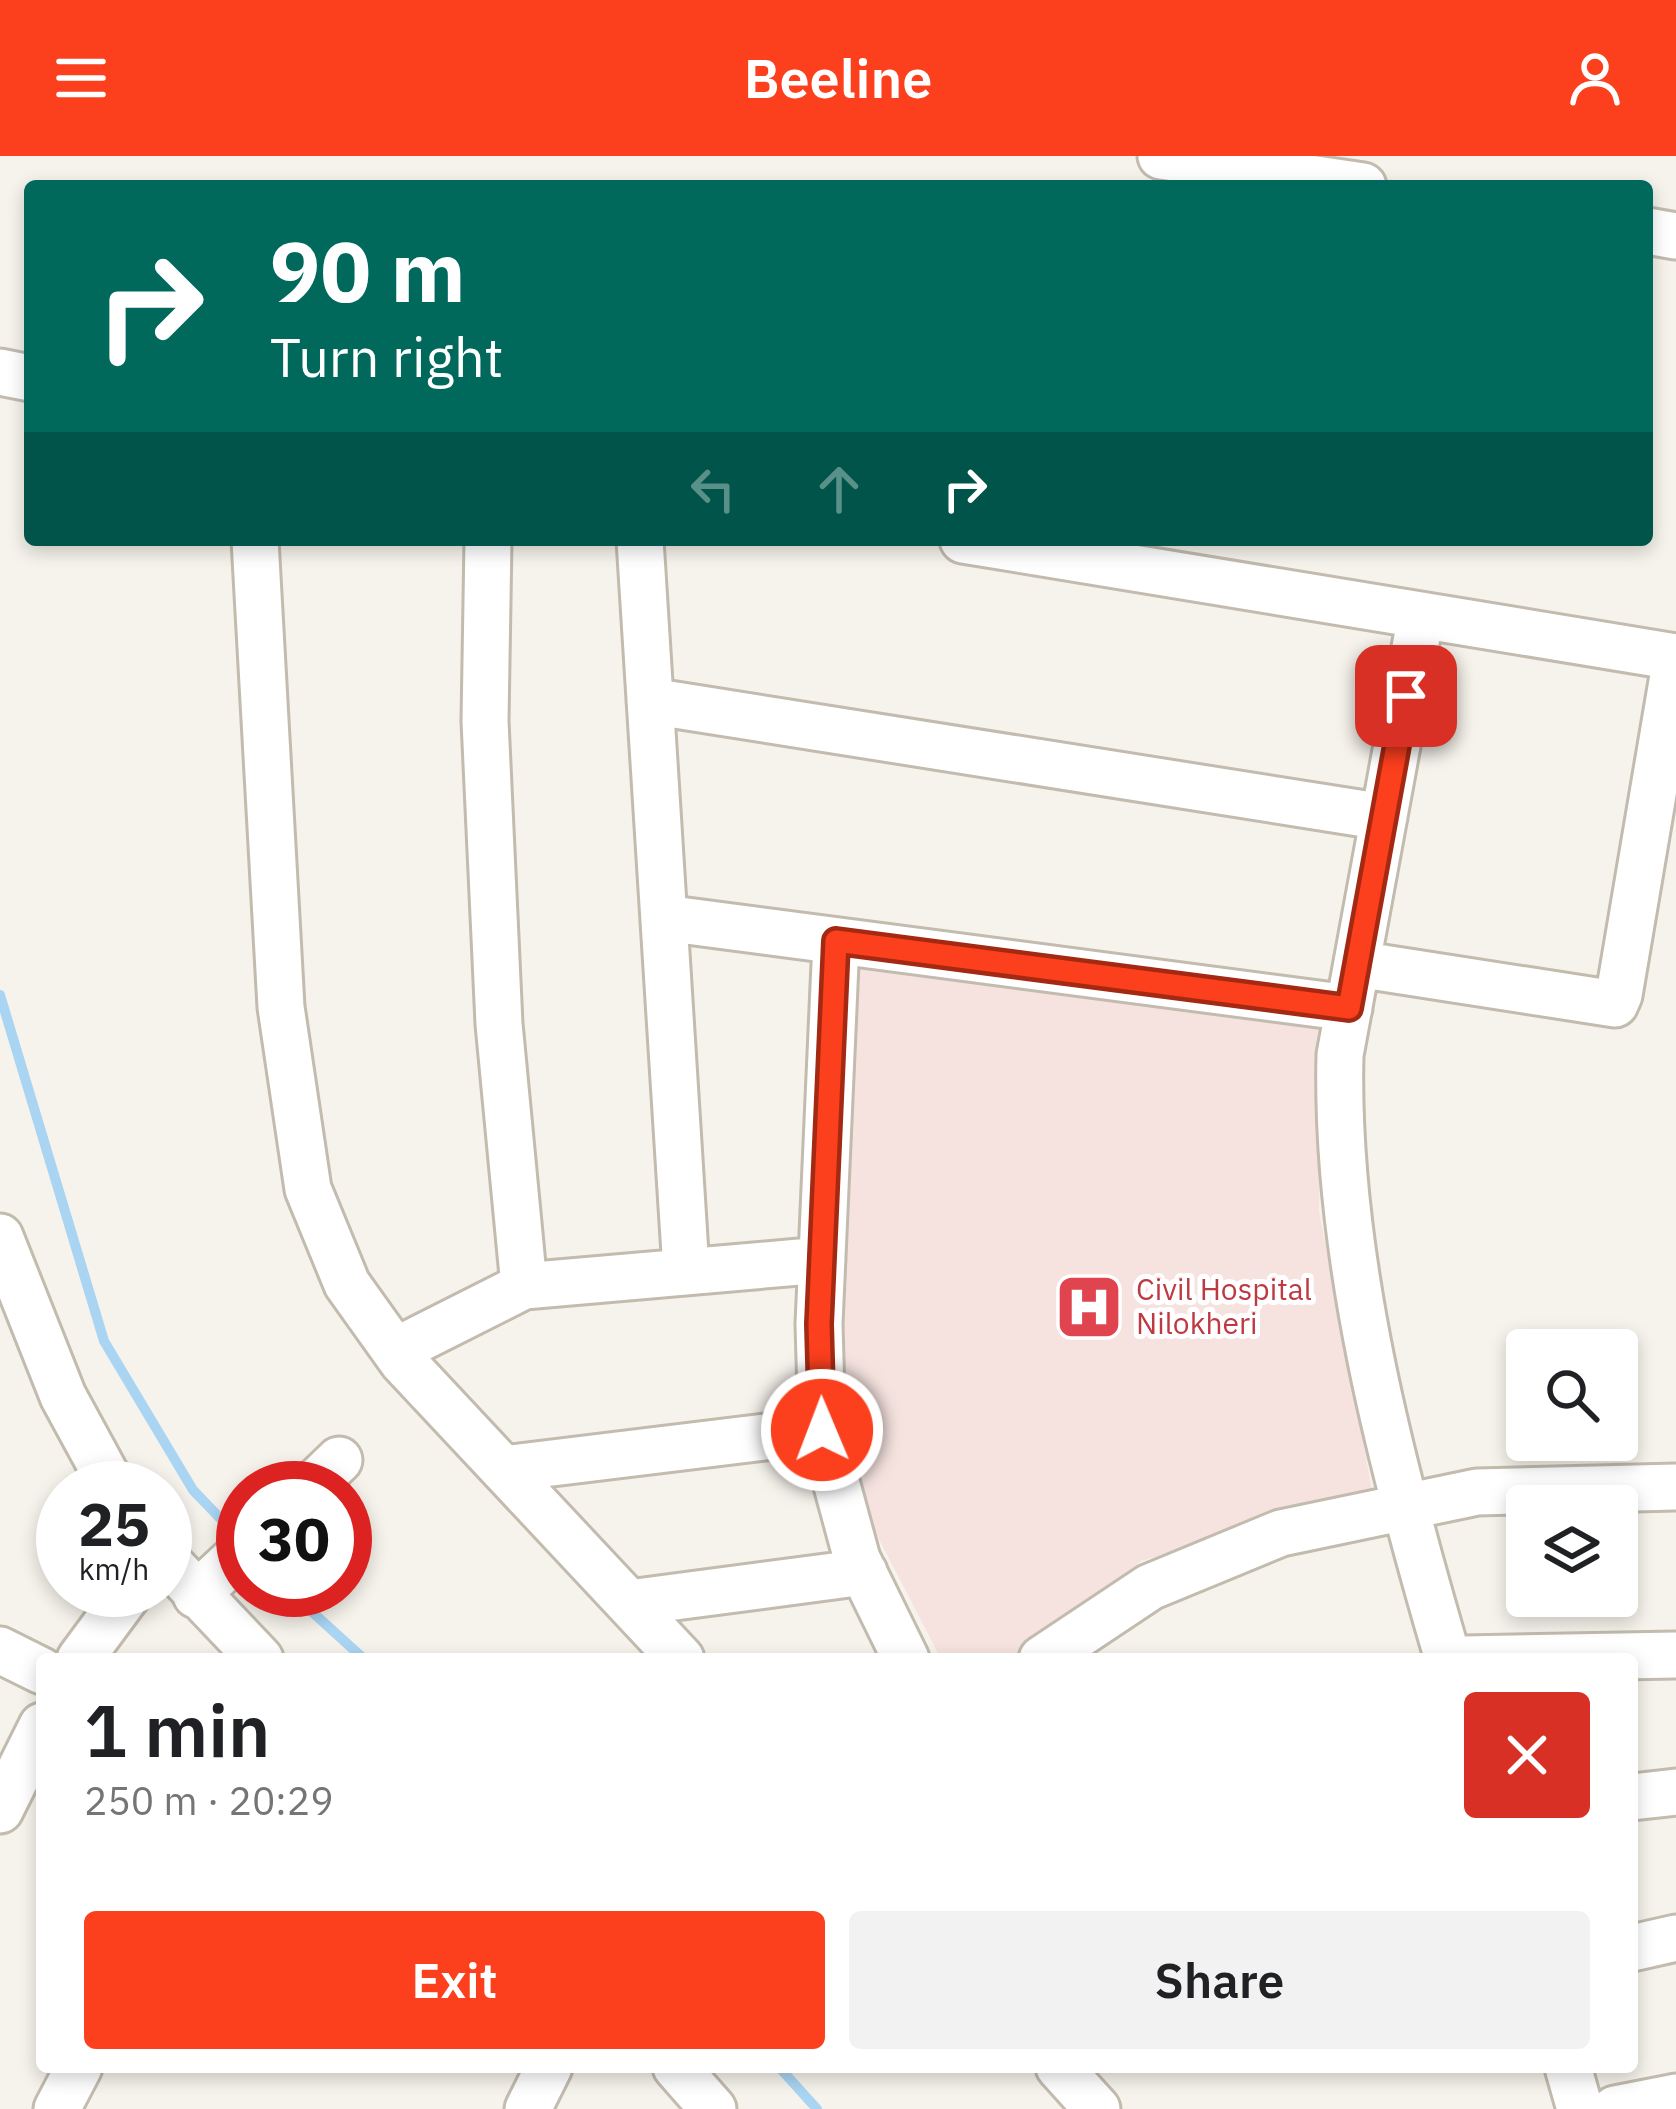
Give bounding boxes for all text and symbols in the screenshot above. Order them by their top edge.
text: Beeline [744,43,932,113]
icon: menu [48,45,114,111]
icon: person [1562,45,1628,111]
text: 90 m [270,216,466,325]
icon: right [72,228,228,384]
text: Turn right [270,322,504,392]
icon: left [680,456,746,522]
icon: ahead [806,456,872,522]
icon: right [932,456,998,522]
pin [1355,645,1457,747]
icon: arrive [1373,663,1439,729]
place label: Civil Hospital Nilokheri [1136,1269,1312,1342]
hospital icon: Civil Hospital Nilokheri [1054,1272,1124,1342]
map controls [1506,1329,1638,1617]
button: search [1506,1329,1638,1461]
position arrow [759,1367,885,1493]
speed limit sign: 30 [216,1461,372,1617]
text: 25 [78,1484,150,1563]
button: layers [1506,1485,1638,1617]
text: km/h [79,1549,149,1588]
text: 1 min [84,1683,270,1777]
button: close [1464,1692,1590,1818]
text: 250 m · 20:29 [84,1775,334,1826]
button: Exit [84,1911,825,2049]
button: Share [849,1911,1590,2049]

